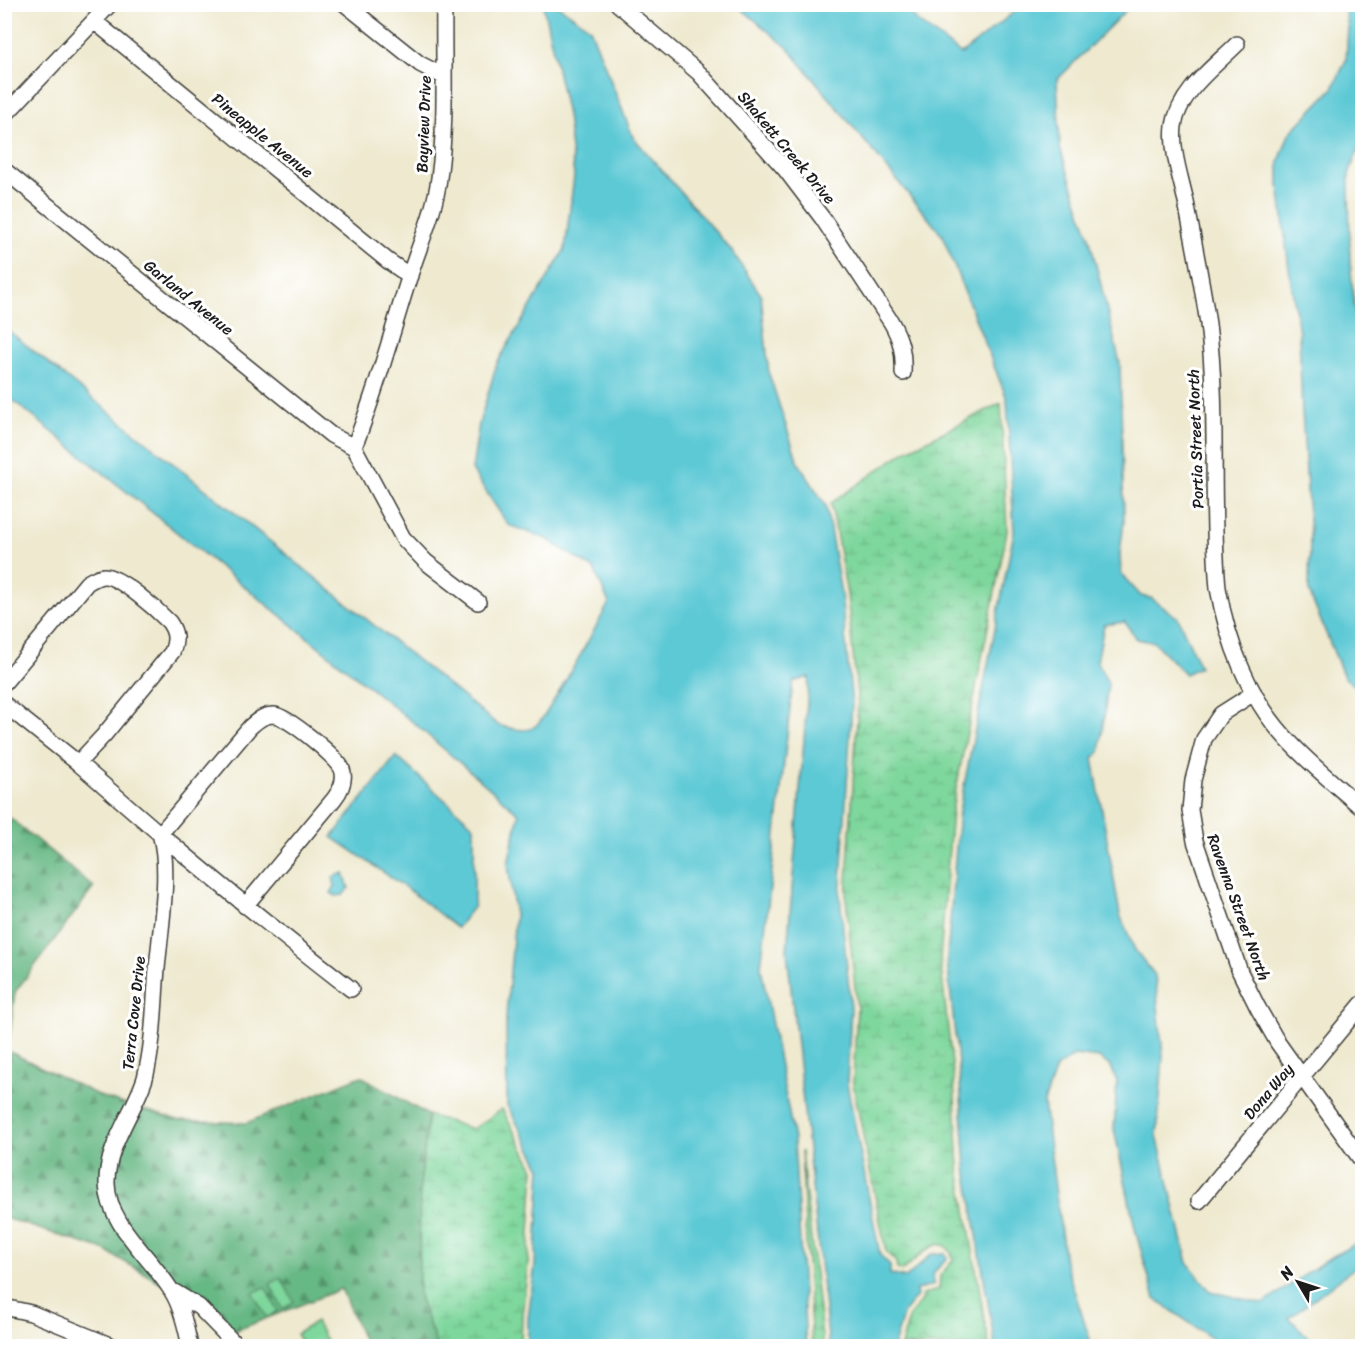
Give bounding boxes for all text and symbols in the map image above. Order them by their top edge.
street label: Bayview Drive [407,75,440,173]
street label: Shakett Creek Drive [730,84,843,211]
street label: Pineapple Avenue [205,85,320,186]
street label: Garland Avenue [137,252,240,343]
street label: Portia Street North [1179,369,1212,509]
street label: Ravenna Street North [1198,830,1279,985]
street label: Terra Cove Drive [113,954,154,1071]
street label: Dona Way [1236,1056,1302,1126]
north arrow [1268,1252,1328,1312]
text: N [1271,1259,1302,1287]

